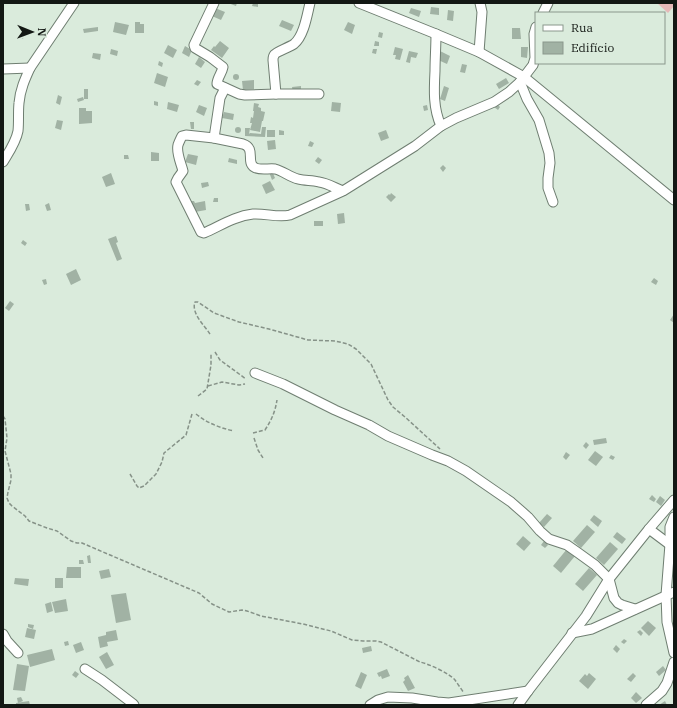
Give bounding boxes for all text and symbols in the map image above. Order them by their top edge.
north arrow [12,12,52,52]
legend [535,12,665,64]
text: Rua [571,20,593,35]
text: N [35,28,49,37]
text: Edifício [571,40,615,55]

